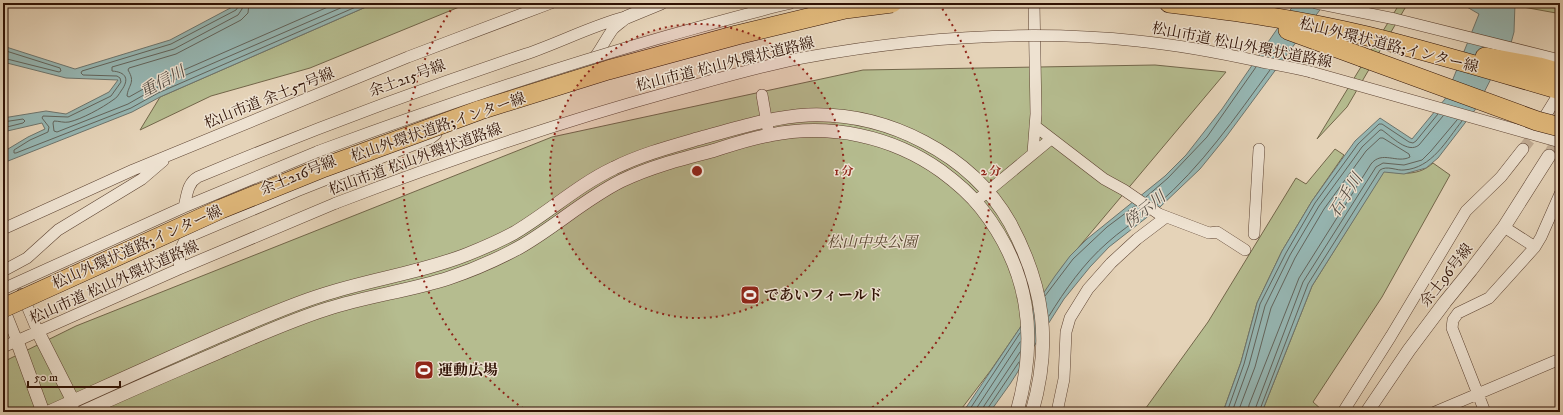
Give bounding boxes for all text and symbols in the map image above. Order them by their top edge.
street label: 松山外環状道路;インター線 [1297,14,1480,77]
street label: 松山市道 松山外環状道路線 [1150,19,1334,72]
street label: 松山市道 松山外環状道路線 [634,33,816,96]
street label: 余土215号線 [366,56,448,101]
water label: 重信川 [137,61,190,102]
street label: 松山市道 余土57号線 [201,64,337,133]
street label: 松山外環状道路;インター線 [348,89,528,166]
street label: 松山市道 松山外環状道路線 [326,119,505,200]
street label: 余土216号線 [257,152,339,199]
centre of rings [690,164,704,178]
text: 1 分 [835,164,853,179]
text: 2 分 [981,164,1001,179]
water label: 石手川 [1325,168,1368,221]
water label: 傍示川 [1120,186,1171,232]
street label: 松山外環状道路;インター線 [49,201,225,294]
park label: 松山中央公園 [827,233,920,252]
street label: 松山市道 松山外環状道路線 [27,237,202,328]
street label: 余土96号線 [1416,240,1477,311]
sports icon: であいフィールド [739,284,761,306]
place label: であいフィールド [764,286,883,305]
sports icon: 運動広場 [413,359,435,381]
place label: 運動広場 [438,361,498,380]
scale bar [28,363,120,389]
text: 50 m [34,370,58,385]

